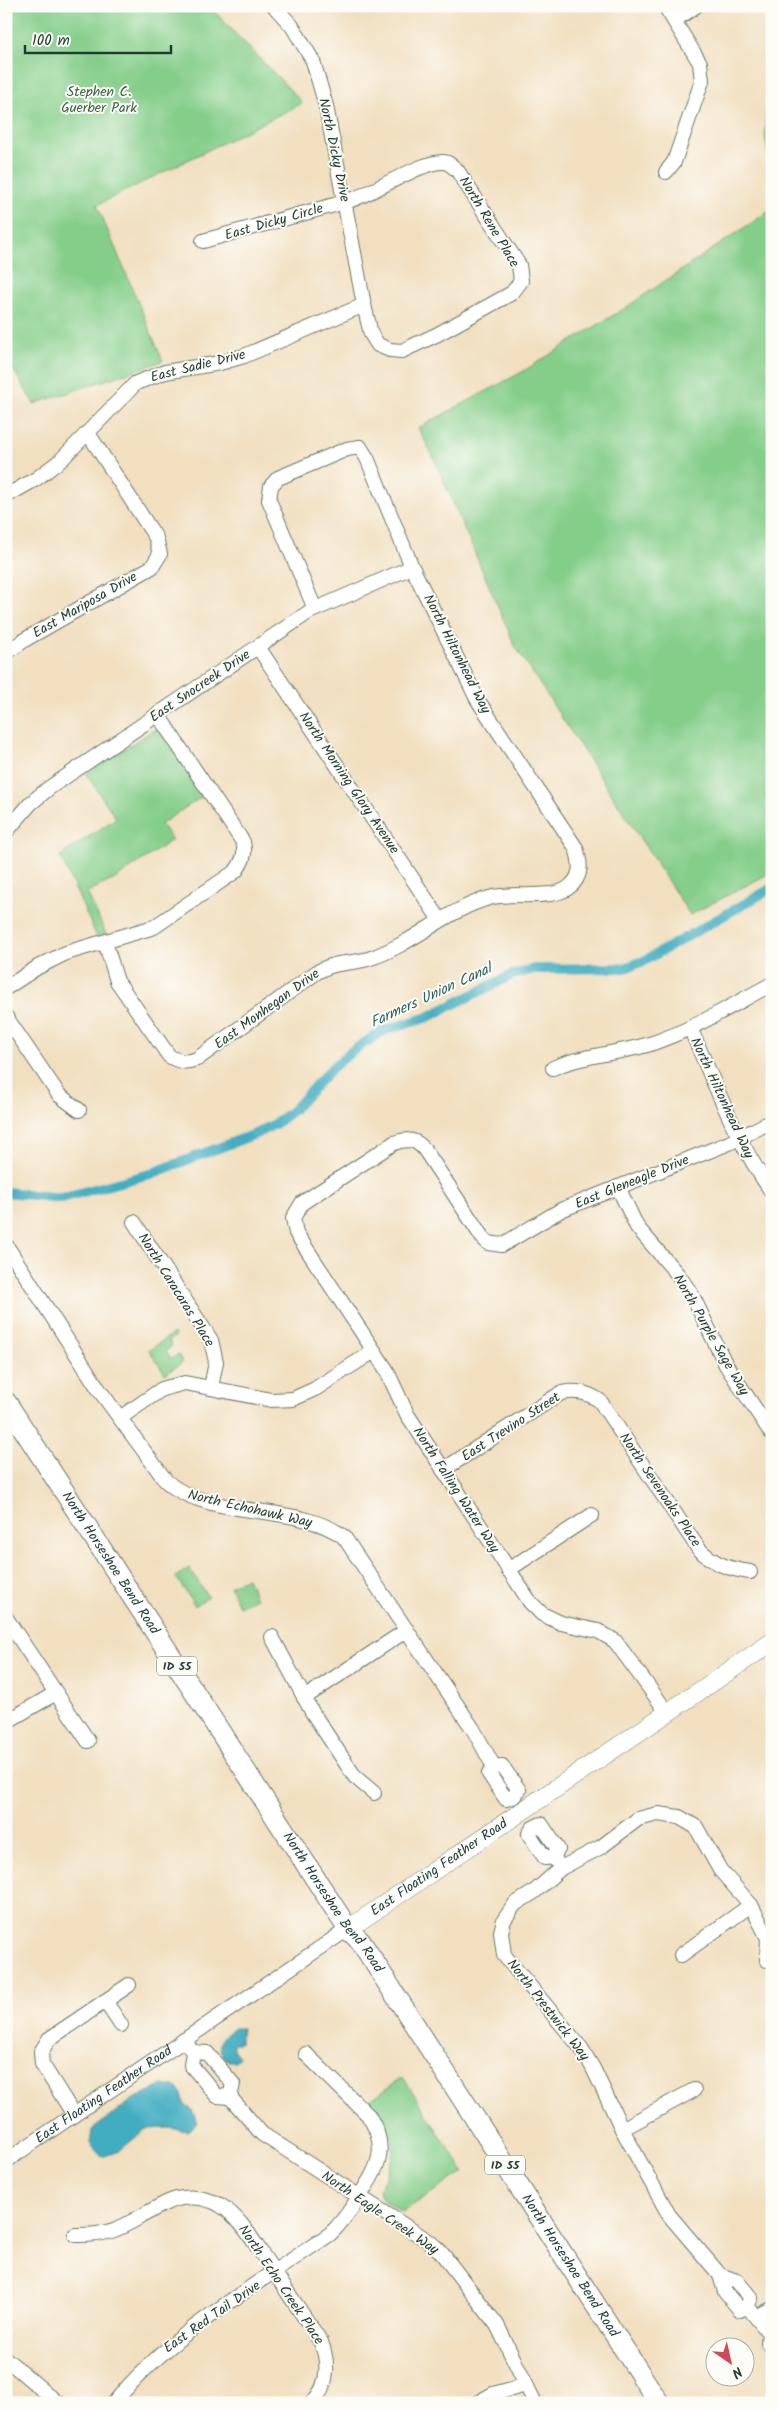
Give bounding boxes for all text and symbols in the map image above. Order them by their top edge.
scale bar [25,22,171,54]
text: 100 m [32,29,70,53]
park label: Stephen C. Guerber Park [61,81,137,119]
street label: North Dicky Drive [312,96,356,205]
street label: North Rene Place [453,172,525,272]
street label: East Dicky Circle [222,197,326,247]
street label: East Sadie Drive [148,343,248,388]
street label: East Mariposa Drive [29,566,142,644]
street label: North Hiltonhead Way [417,590,497,718]
street label: East Snocreek Drive [145,644,256,728]
street label: North Morning Glory Avenue [293,707,405,859]
water label: Farmers Union Canal [366,956,499,1035]
street label: East Monhegan Drive [210,963,325,1055]
street label: North Hiltonhead Way [684,1034,760,1163]
street label: East Gleneagle Drive [572,1149,693,1215]
street label: North Caracaras Place [132,1229,220,1352]
street label: North Purple Sage Way [667,1270,755,1400]
street label: East Trevino Street [457,1386,565,1467]
street label: North Falling Water Way [407,1423,505,1558]
street label: North Sevenoaks Place [614,1428,707,1552]
street label: North Echohawk Way [186,1484,315,1534]
street label: North Horseshoe Bend Road [56,1487,166,1640]
road number: ID 55 [157,1656,197,1675]
street label: East Floating Feather Road [366,1812,513,1922]
street label: North Horseshoe Bend Road [277,1828,390,1978]
street label: North Prestwick Way [501,1954,595,2066]
street label: East Floating Feather Road [31,2040,178,2149]
road number: ID 55 [485,2156,525,2174]
street label: North Eagle Creek Way [317,2165,444,2261]
street label: North Horseshoe Bend Road [516,2190,625,2343]
street label: North Echo Creek Place [233,2220,330,2350]
street label: East Red Tail Drive [159,2275,266,2359]
north arrow [706,2336,756,2386]
text: N [727,2360,747,2384]

